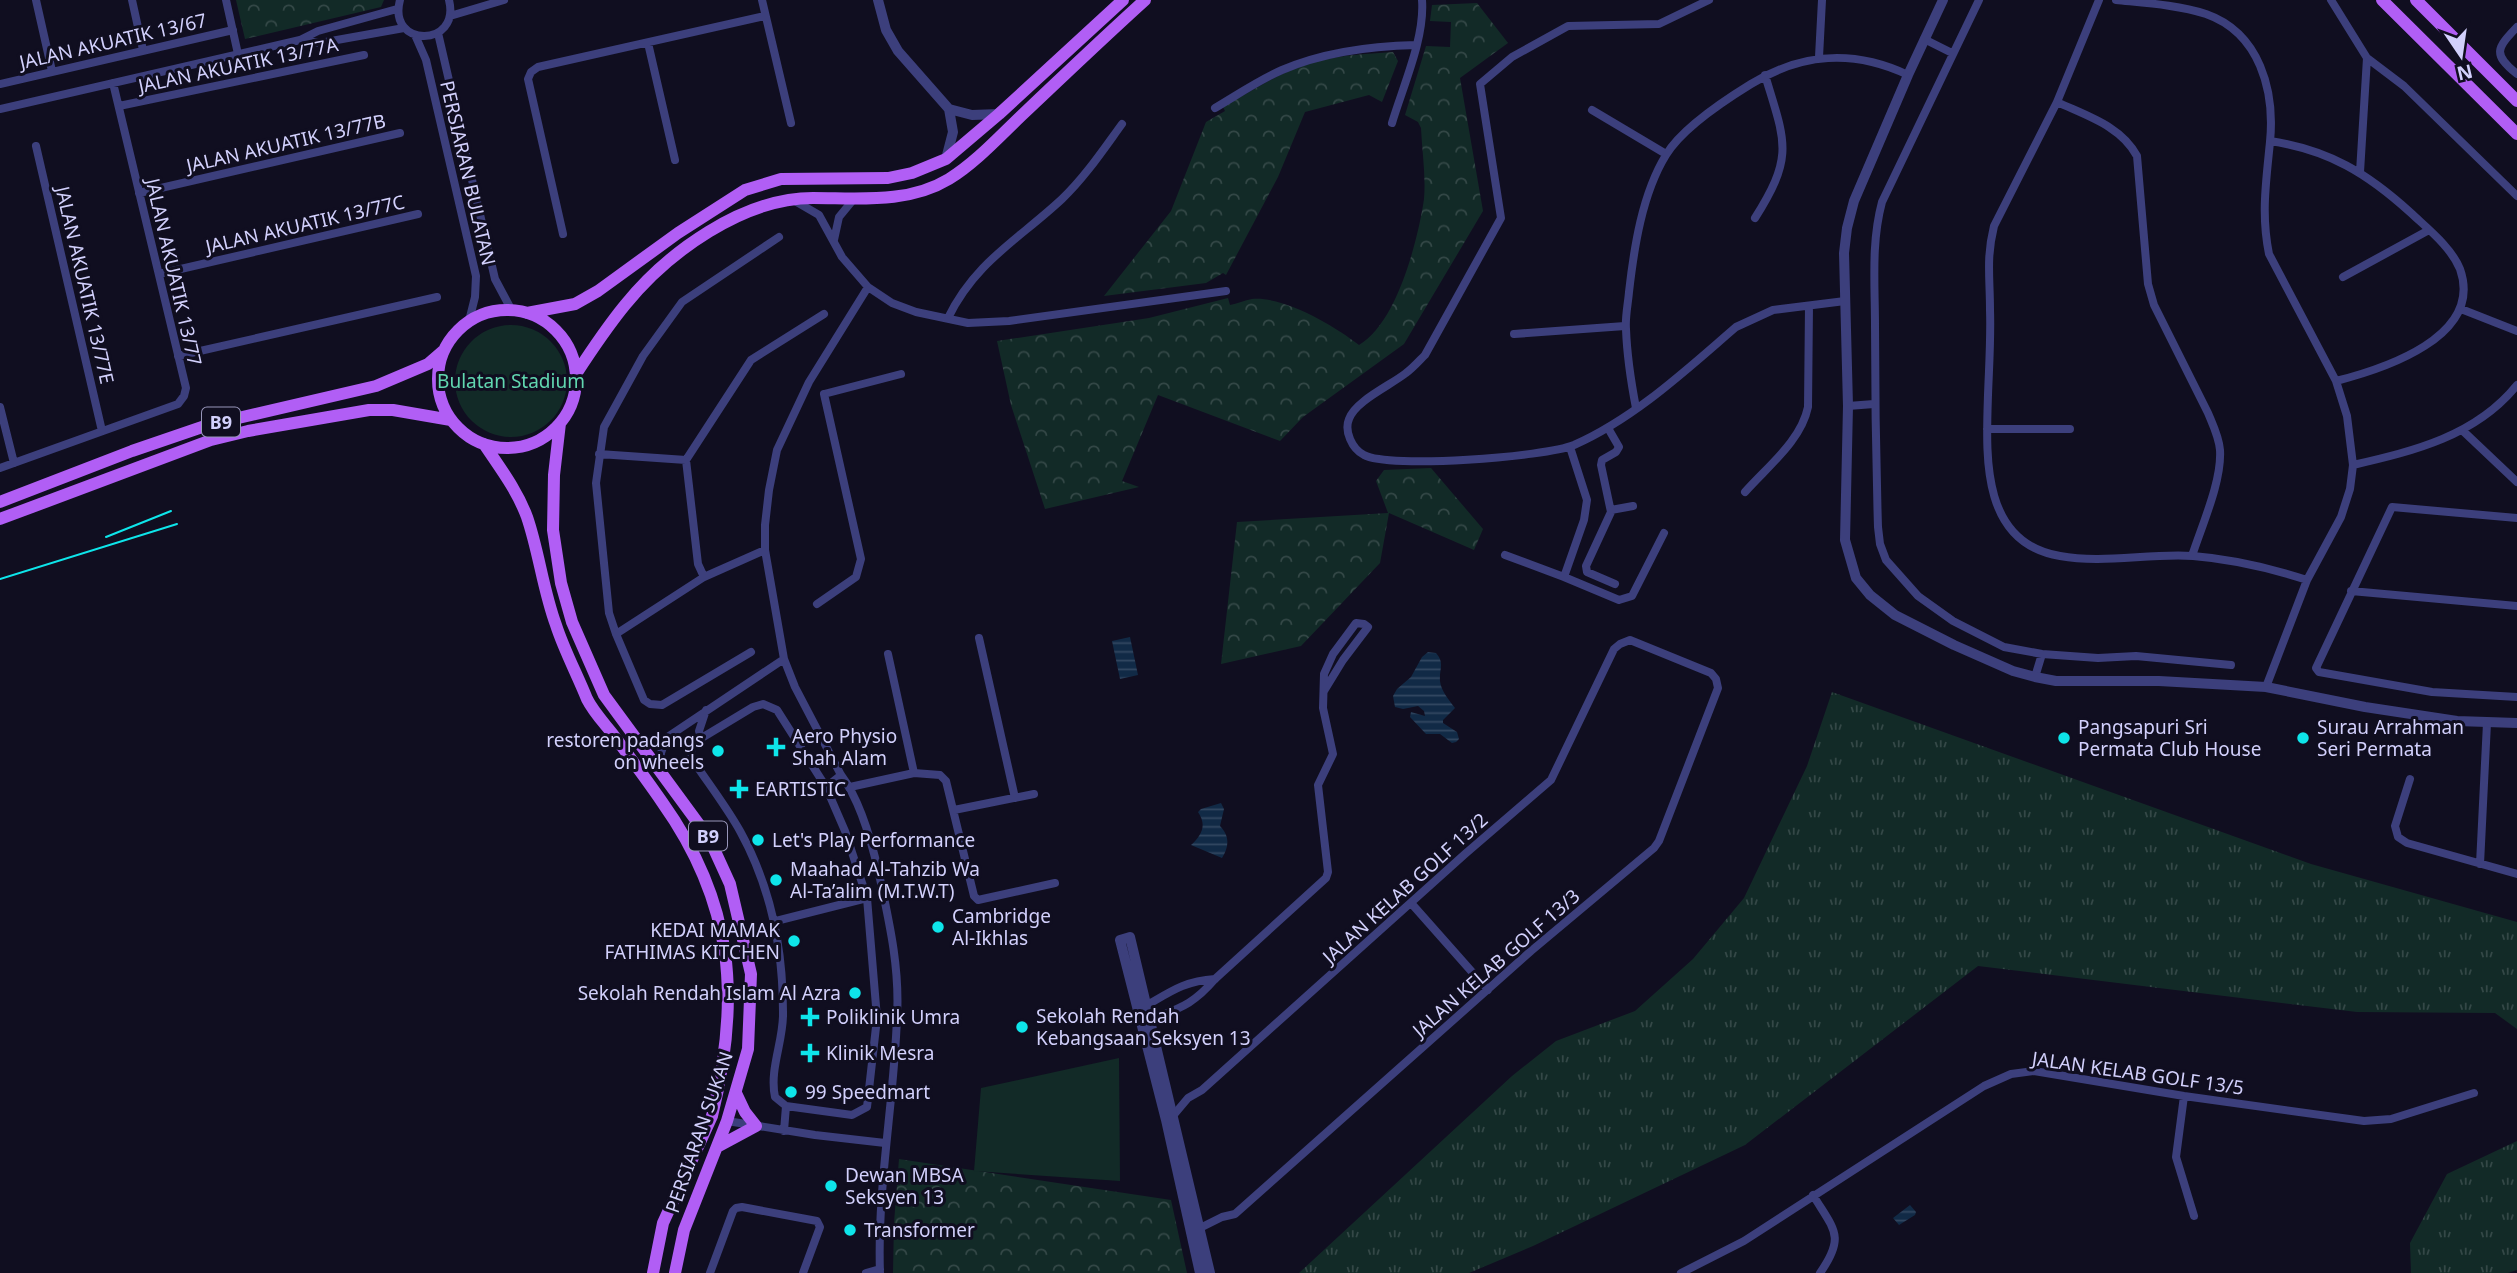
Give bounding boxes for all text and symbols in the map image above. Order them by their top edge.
street label: JALAN AKUATIK 13/67 [15,7,209,76]
north arrow [2426,21,2496,91]
street label: JALAN AKUATIK 13/77A [134,31,341,99]
text: N [2454,58,2475,87]
street label: PERSIARAN BULATAN [434,78,502,268]
street label: JALAN AKUATIK 13/77B [182,107,388,179]
street label: JALAN AKUATIK 13/77 [139,174,208,368]
street label: JALAN AKUATIK 13/77E [49,182,120,386]
street label: JALAN AKUATIK 13/77C [201,188,407,260]
park label: Bulatan Stadium [437,368,585,394]
road number: B9 [202,408,240,436]
place label: Pangsapuri Sri Permata Club House [2078,714,2261,762]
place label: Surau Arrahman Seri Permata [2317,714,2464,762]
place label: Aero Physio Shah Alam [792,723,897,771]
place label: restoren padangs on wheels [546,727,704,775]
marker: Pangsapuri Sri Permata Club House [2056,730,2072,746]
marker: Surau Arrahman Seri Permata [2295,730,2311,746]
marker: Aero Physio Shah Alam [766,737,786,757]
marker: restoren padangs on wheels [710,743,726,759]
place label: EARTISTIC [755,776,846,802]
marker: EARTISTIC [729,779,749,799]
street label: JALAN KELAB GOLF 13/2 [1315,807,1493,970]
road number: B9 [689,822,727,850]
place label: Let's Play Performance [772,827,975,853]
marker: Let's Play Performance [750,832,766,848]
place label: Maahad Al-Tahzib Wa Al-Ta’alim (M.T.W.T) [790,856,980,904]
marker: Maahad Al-Tahzib Wa Al-Ta’alim (M.T.W.T) [768,872,784,888]
street label: JALAN KELAB GOLF 13/3 [1405,883,1585,1044]
place label: Cambridge Al-Ikhlas [952,903,1051,951]
place label: KEDAI MAMAK FATHIMAS KITCHEN [604,917,780,965]
marker: Cambridge Al-Ikhlas [930,919,946,935]
marker: KEDAI MAMAK FATHIMAS KITCHEN [786,933,802,949]
place label: Sekolah Rendah Islam Al Azra [578,980,841,1006]
marker: Sekolah Rendah Islam Al Azra [847,985,863,1001]
place label: Sekolah Rendah Kebangsaan Seksyen 13 [1036,1003,1251,1051]
place label: Poliklinik Umra [826,1004,960,1030]
marker: Poliklinik Umra [800,1007,820,1027]
marker: Sekolah Rendah Kebangsaan Seksyen 13 [1014,1019,1030,1035]
place label: Klinik Mesra [826,1040,934,1066]
marker: Klinik Mesra [800,1043,820,1063]
street label: JALAN KELAB GOLF 13/5 [2028,1045,2246,1101]
street label: PERSIARAN SUKAN [659,1048,739,1216]
place label: 99 Speedmart [805,1079,930,1105]
marker: 99 Speedmart [783,1084,799,1100]
place label: Dewan MBSA Seksyen 13 [845,1162,964,1210]
marker: Dewan MBSA Seksyen 13 [823,1178,839,1194]
place label: Transformer [864,1217,975,1243]
marker: Transformer [842,1222,858,1238]

